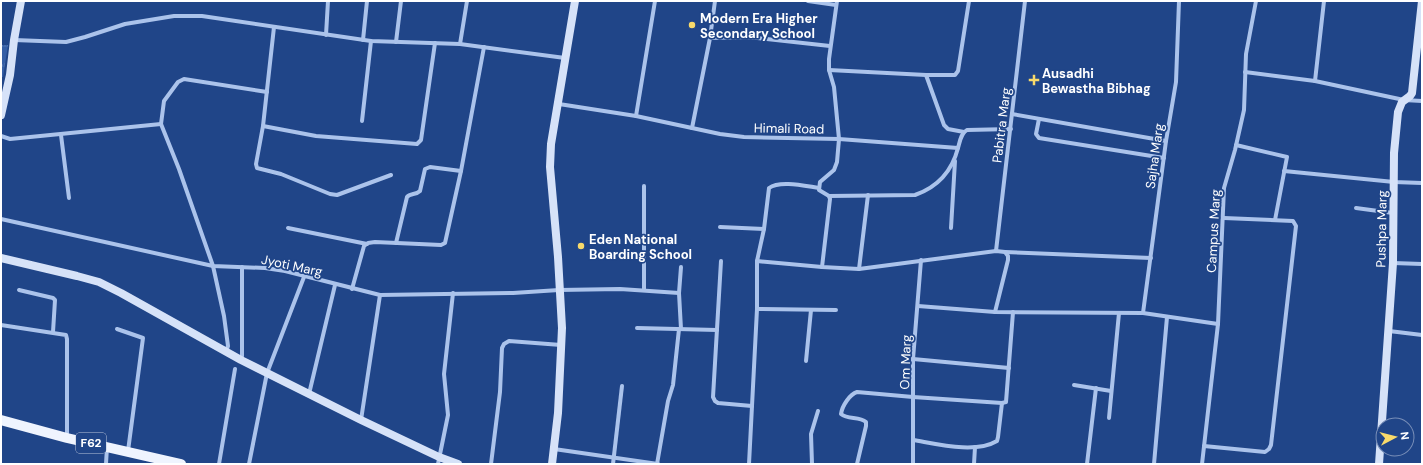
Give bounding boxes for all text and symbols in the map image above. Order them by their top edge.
place label: Modern Era Higher Secondary School [700,10,818,42]
marker: Modern Era Higher Secondary School [687,20,697,30]
place label: Ausadhi Bewastha Bibhag [1042,65,1151,97]
marker: Ausadhi Bewastha Bibhag [1029,75,1039,85]
street label: Pabitra Marg [988,86,1015,164]
street label: Himali Road [754,119,824,138]
street label: Sajha Marg [1142,122,1167,190]
street label: Campus Marg [1203,189,1224,273]
street label: Pushpa Marg [1372,190,1391,268]
place label: Eden National Boarding School [589,231,692,263]
marker: Eden National Boarding School [576,241,586,251]
street label: Jyoti Marg [260,251,324,280]
street label: Om Marg [896,334,915,390]
north arrow [1375,417,1415,457]
text: N [1397,431,1412,441]
road number: F62 [76,433,106,453]

